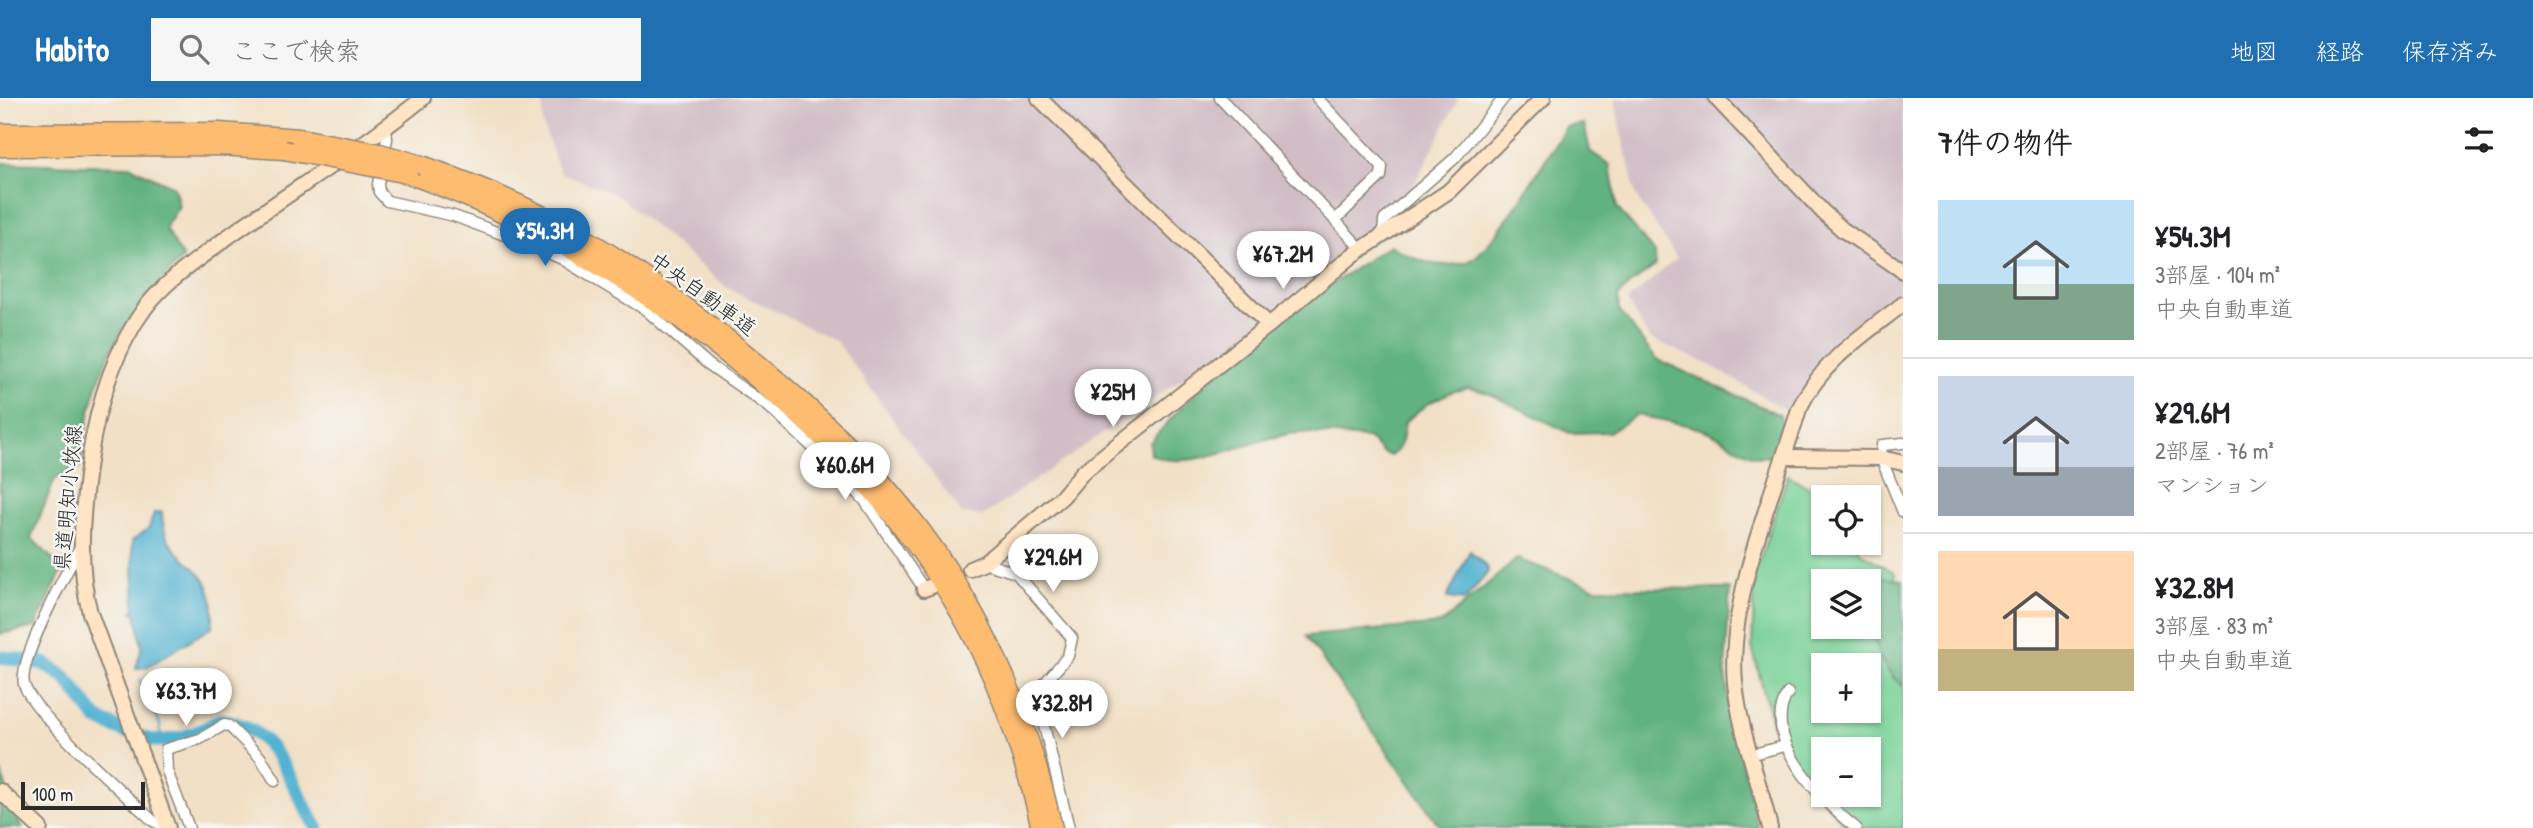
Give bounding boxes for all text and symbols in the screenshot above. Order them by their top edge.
search box [151,18,641,81]
text: Habito [35,27,109,71]
icon: search [175,30,213,68]
text: ここで検索 [231,33,361,68]
text: 地図 [2230,35,2278,67]
text: 経路 [2316,35,2364,67]
text: 保存済み [2402,35,2498,67]
icon: filters [2460,121,2498,159]
text: 7件の物件 [1938,122,2073,162]
pin: ¥54.3M [488,208,602,268]
text: ¥54.3M [516,215,574,246]
text: ¥54.3M [2155,216,2231,256]
icon: home [1994,228,2078,312]
pin: ¥67.2M [1226,232,1340,291]
text: ¥67.2M [1253,238,1313,269]
street label: 中央自動車道 [644,245,763,342]
text: 3部屋 · 104 m² [2155,259,2280,290]
text: 中央自動車道 [2155,293,2293,324]
pin: ¥25M [1072,370,1154,429]
text: ¥25M [1091,376,1135,407]
text: ¥29.6M [2155,392,2230,432]
icon: home [1994,404,2078,488]
street label: 県道明知小牧線 [47,423,88,572]
text: 2部屋 · 76 m² [2155,435,2274,466]
pin: ¥60.6M [788,442,902,502]
text: ¥60.6M [816,449,874,480]
text: マンション [2155,469,2269,500]
map controls [1811,485,1881,807]
button: locate [1811,485,1881,555]
pin: ¥29.6M [996,534,1110,594]
text: ¥29.6M [1024,541,1082,572]
text: ¥32.8M [2155,567,2234,607]
button: layers [1811,569,1881,639]
icon: home [1994,579,2078,663]
text: 3部屋 · 83 m² [2155,610,2273,641]
text: 中央自動車道 [2155,644,2293,675]
button: + [1811,653,1881,723]
pin: ¥63.7M [129,668,243,728]
text: ¥63.7M [156,675,216,706]
pin: ¥32.8M [1005,680,1119,740]
text: ¥32.8M [1032,687,1092,718]
button: − [1811,737,1881,807]
scale bar [21,779,145,811]
text: 100 m [32,781,73,807]

